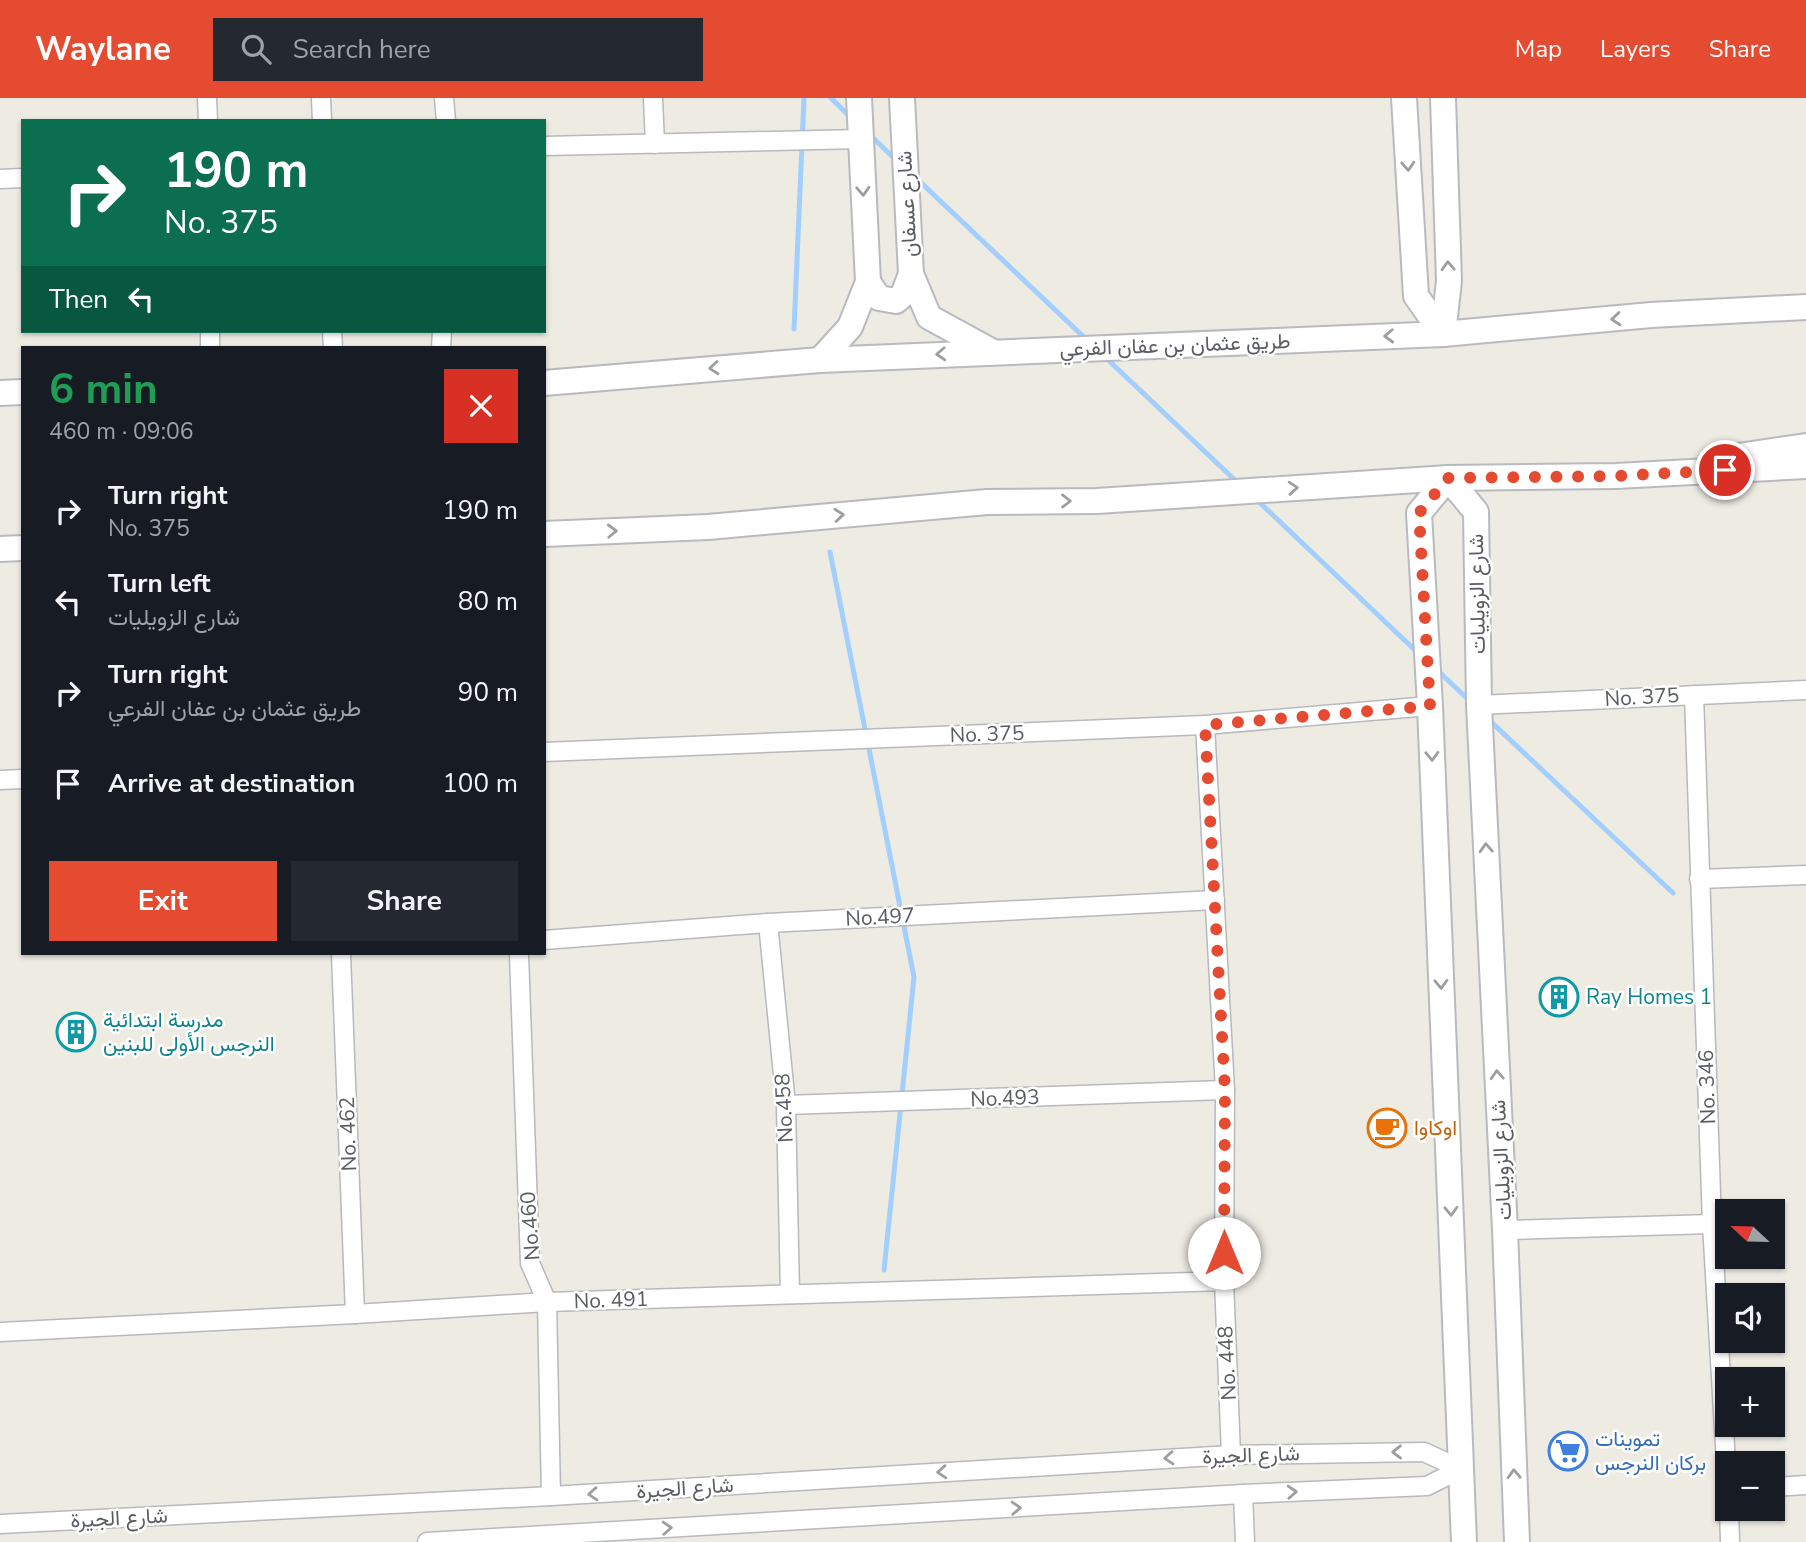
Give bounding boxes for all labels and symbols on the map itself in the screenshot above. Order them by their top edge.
street label: شارع عسفان [890,150,924,258]
one-way arrow [1400,161,1415,172]
one-way arrow [855,185,870,196]
one-way arrow [1440,260,1456,271]
one-way arrow [1610,311,1621,326]
street label: طريق عثمان بن عفان الفرعي [1059,327,1291,366]
one-way arrow [1383,329,1394,344]
one-way arrow [935,347,946,362]
one-way arrow [708,361,720,376]
pin [1695,440,1755,500]
one-way arrow [1288,481,1299,496]
one-way arrow [1061,494,1072,509]
one-way arrow [834,508,845,523]
one-way arrow [607,523,618,538]
street label: شارع الزويليات [1462,534,1492,654]
street label: No. 375 [1604,681,1680,713]
street label: No. 375 [949,719,1025,749]
one-way arrow [1424,751,1439,762]
one-way arrow [1478,842,1493,853]
street label: No.497 [845,901,915,933]
building icon: Ray Homes 1 [1538,976,1580,1018]
one-way arrow [1434,979,1449,990]
place label: Ray Homes 1 [1586,983,1712,1011]
place label: مدرسة ابتدائية النرجس الأولى للبنين [103,1006,275,1058]
building icon: مدرسة ابتدائية النرجس الأولى للبنين [55,1011,97,1053]
street label: No. 346 [1692,1049,1722,1125]
one-way arrow [1490,1069,1505,1080]
street label: No.458 [768,1073,800,1143]
street label: No.493 [970,1083,1040,1113]
street label: No. 462 [333,1096,363,1172]
street label: شارع الزويليات [1484,1099,1518,1221]
cafe icon: اوكاوا [1366,1107,1408,1149]
place label: اوكاوا [1414,1114,1457,1142]
street label: No.460 [514,1190,546,1262]
north arrow [1715,1199,1785,1269]
one-way arrow [1443,1206,1458,1217]
position arrow [1187,1216,1261,1290]
street label: No. 491 [573,1285,649,1315]
street label: No. 448 [1211,1325,1243,1401]
place label: تموينات بركان النرجس [1595,1425,1706,1477]
supermarket icon: تموينات بركان النرجس [1547,1430,1589,1472]
street label: شارع الجيرة [1202,1439,1300,1471]
one-way arrow [1391,1445,1402,1460]
one-way arrow [1164,1451,1175,1466]
one-way arrow [937,1465,948,1480]
one-way arrow [1507,1468,1522,1479]
street label: شارع الجيرة [635,1471,735,1505]
one-way arrow [1287,1485,1298,1500]
one-way arrow [587,1486,598,1501]
one-way arrow [1011,1500,1022,1515]
street label: شارع الجيرة [70,1501,168,1535]
one-way arrow [661,1521,672,1536]

